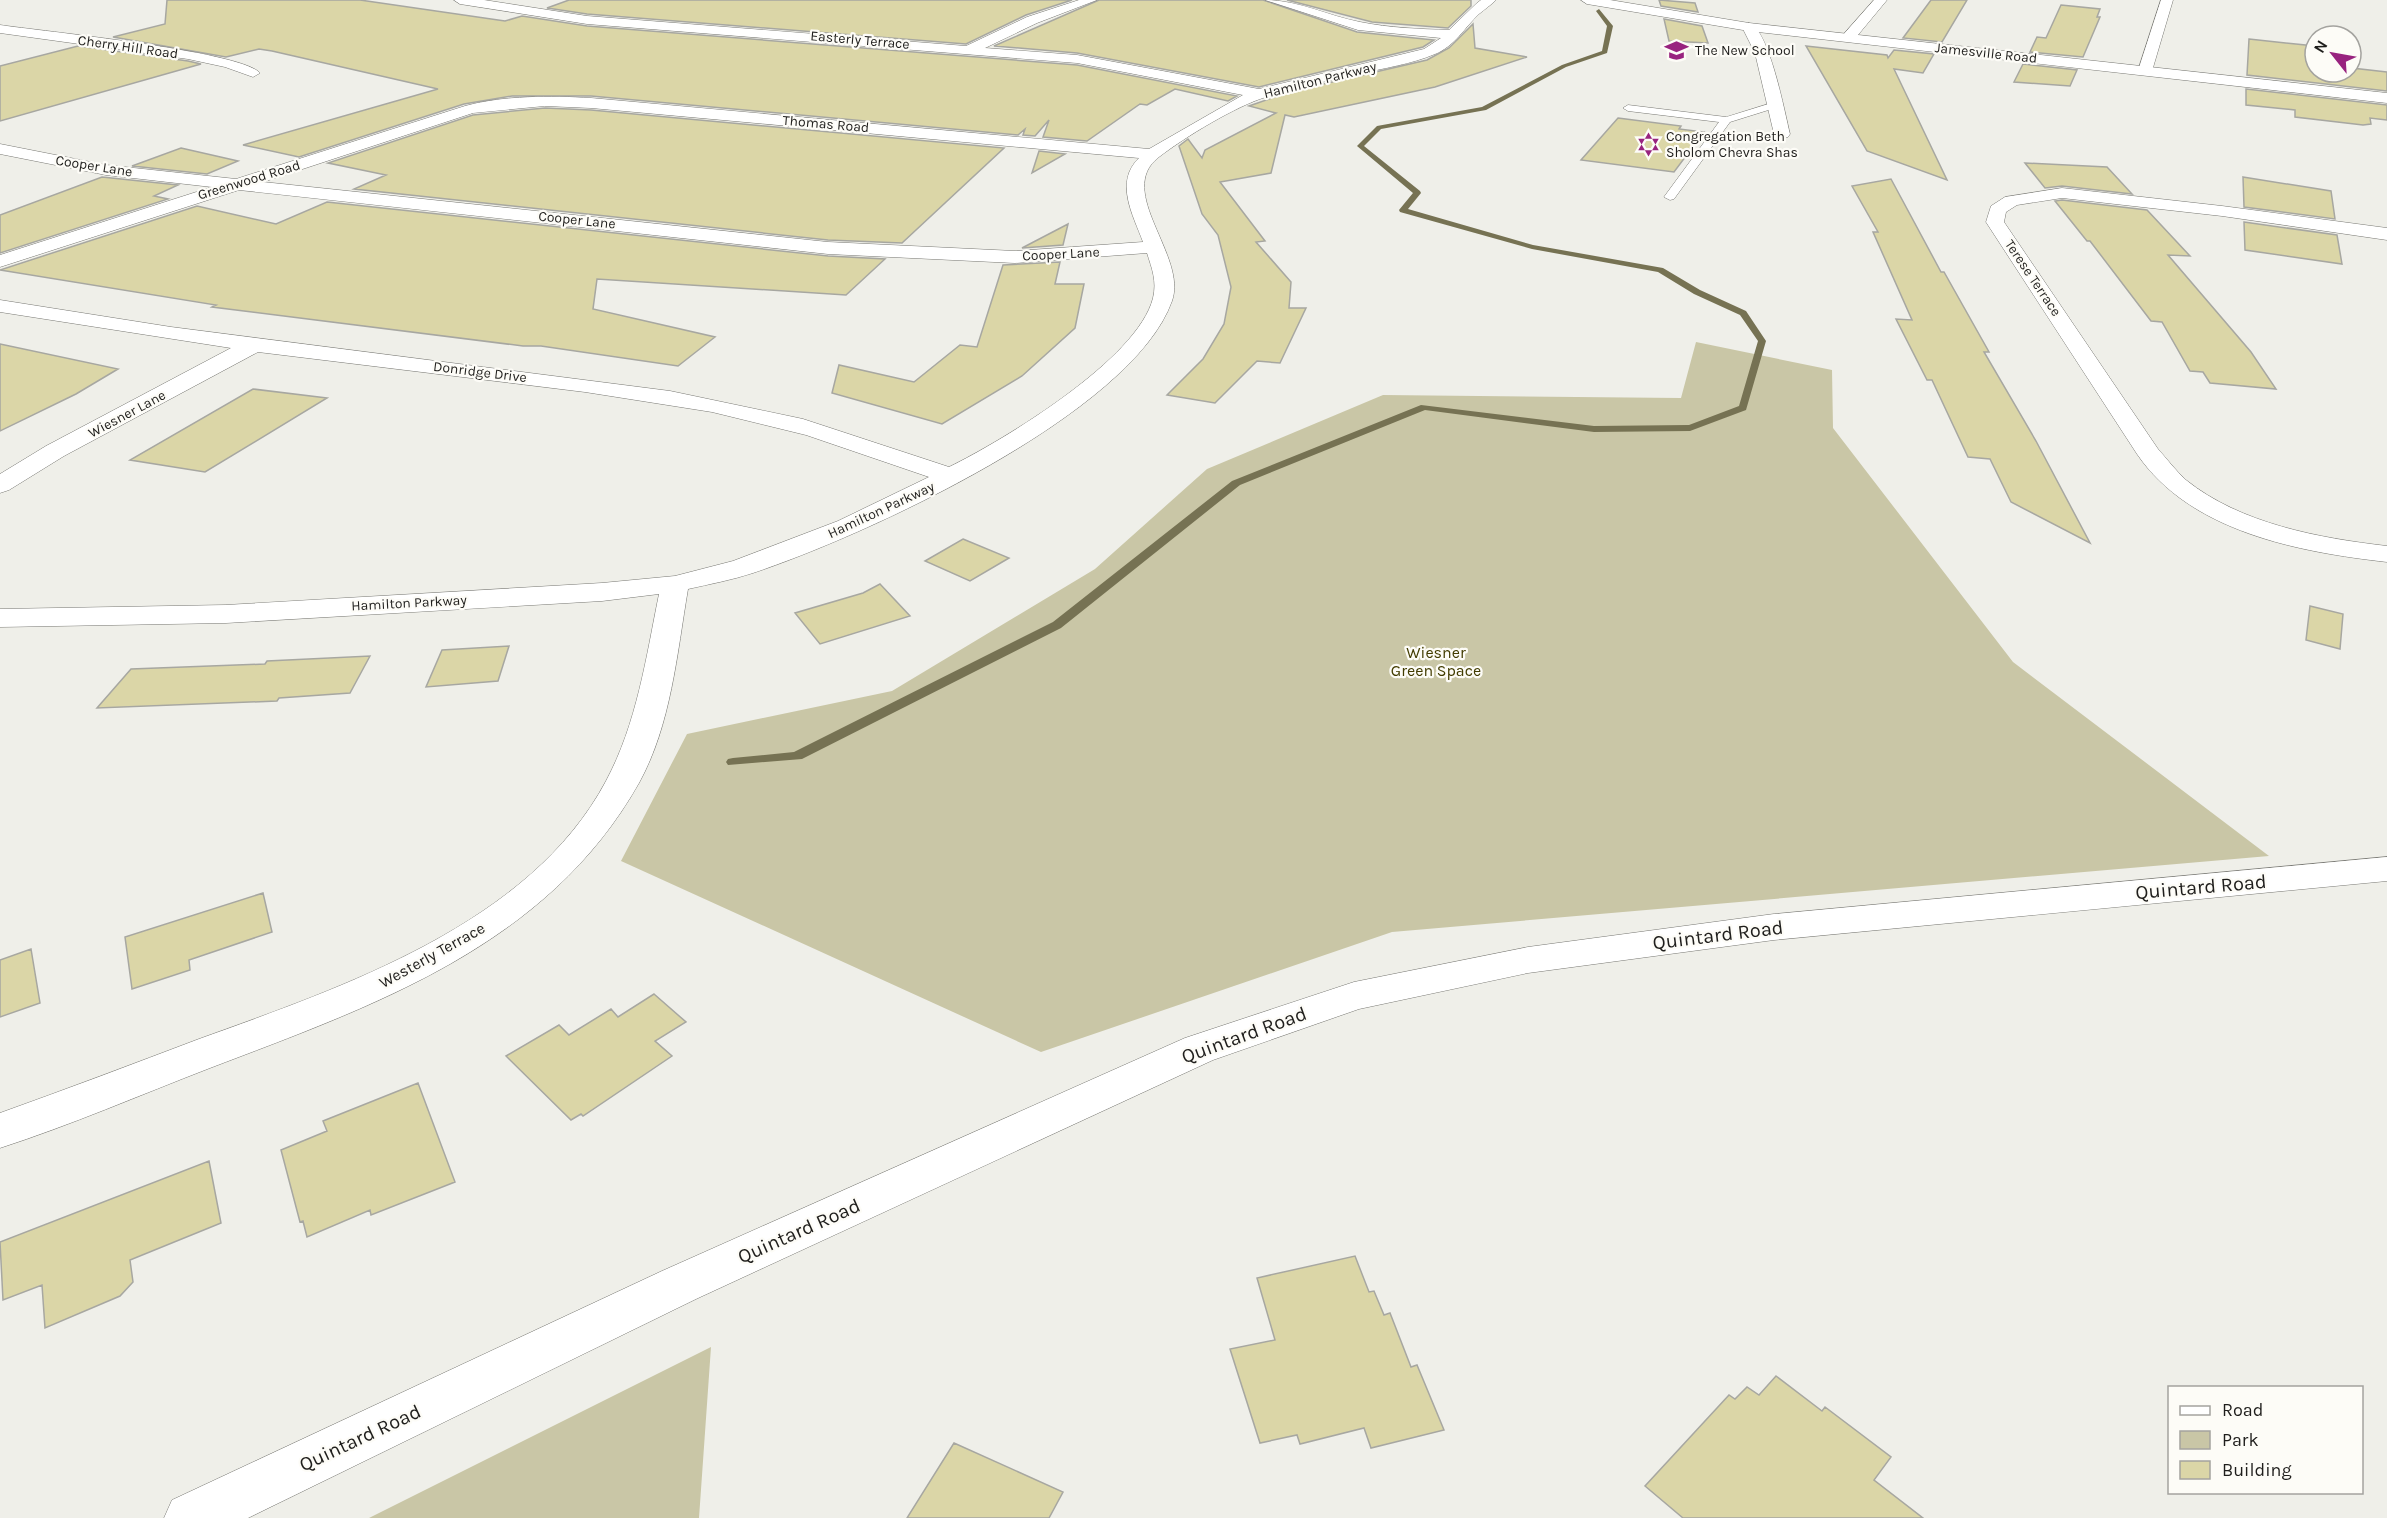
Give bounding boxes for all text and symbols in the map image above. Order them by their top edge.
north arrow [2303,24,2363,84]
street label: Easterly Terrace [810,27,910,53]
street label: Cherry Hill Road [77,32,179,62]
school or university icon: The New School [1664,37,1690,63]
text: N [2309,37,2332,56]
street label: Jamesville Road [1934,39,2038,67]
place label: The New School [1695,42,1795,59]
street label: Hamilton Parkway [1262,58,1379,102]
street label: Thomas Road [782,112,870,136]
place label: Congregation Beth Sholom Chevra Shas [1666,128,1798,161]
synagogue icon: Congregation Beth Sholom Chevra Shas [1635,131,1661,157]
street label: Cooper Lane [54,152,134,180]
street label: Greenwood Road [196,156,302,204]
street label: Cooper Lane [538,207,616,233]
street label: Terese Terrace [2001,236,2065,320]
street label: Cooper Lane [1022,243,1100,265]
street label: Donridge Drive [432,358,528,386]
street label: Wiesner Lane [85,387,169,441]
street label: Hamilton Parkway [825,478,937,542]
street label: Hamilton Parkway [351,591,468,615]
park label: Wiesner Green Space [1391,643,1481,680]
street label: Quintard Road [2134,870,2268,904]
street label: Quintard Road [1651,916,1785,954]
street label: Westerly Terrace [376,918,488,992]
street label: Quintard Road [1178,1002,1310,1068]
street label: Quintard Road [734,1194,864,1268]
legend [2168,1386,2363,1494]
text: Road [2222,1399,2263,1421]
street label: Quintard Road [296,1400,424,1476]
text: Park [2222,1429,2259,1451]
text: Building [2222,1459,2292,1481]

